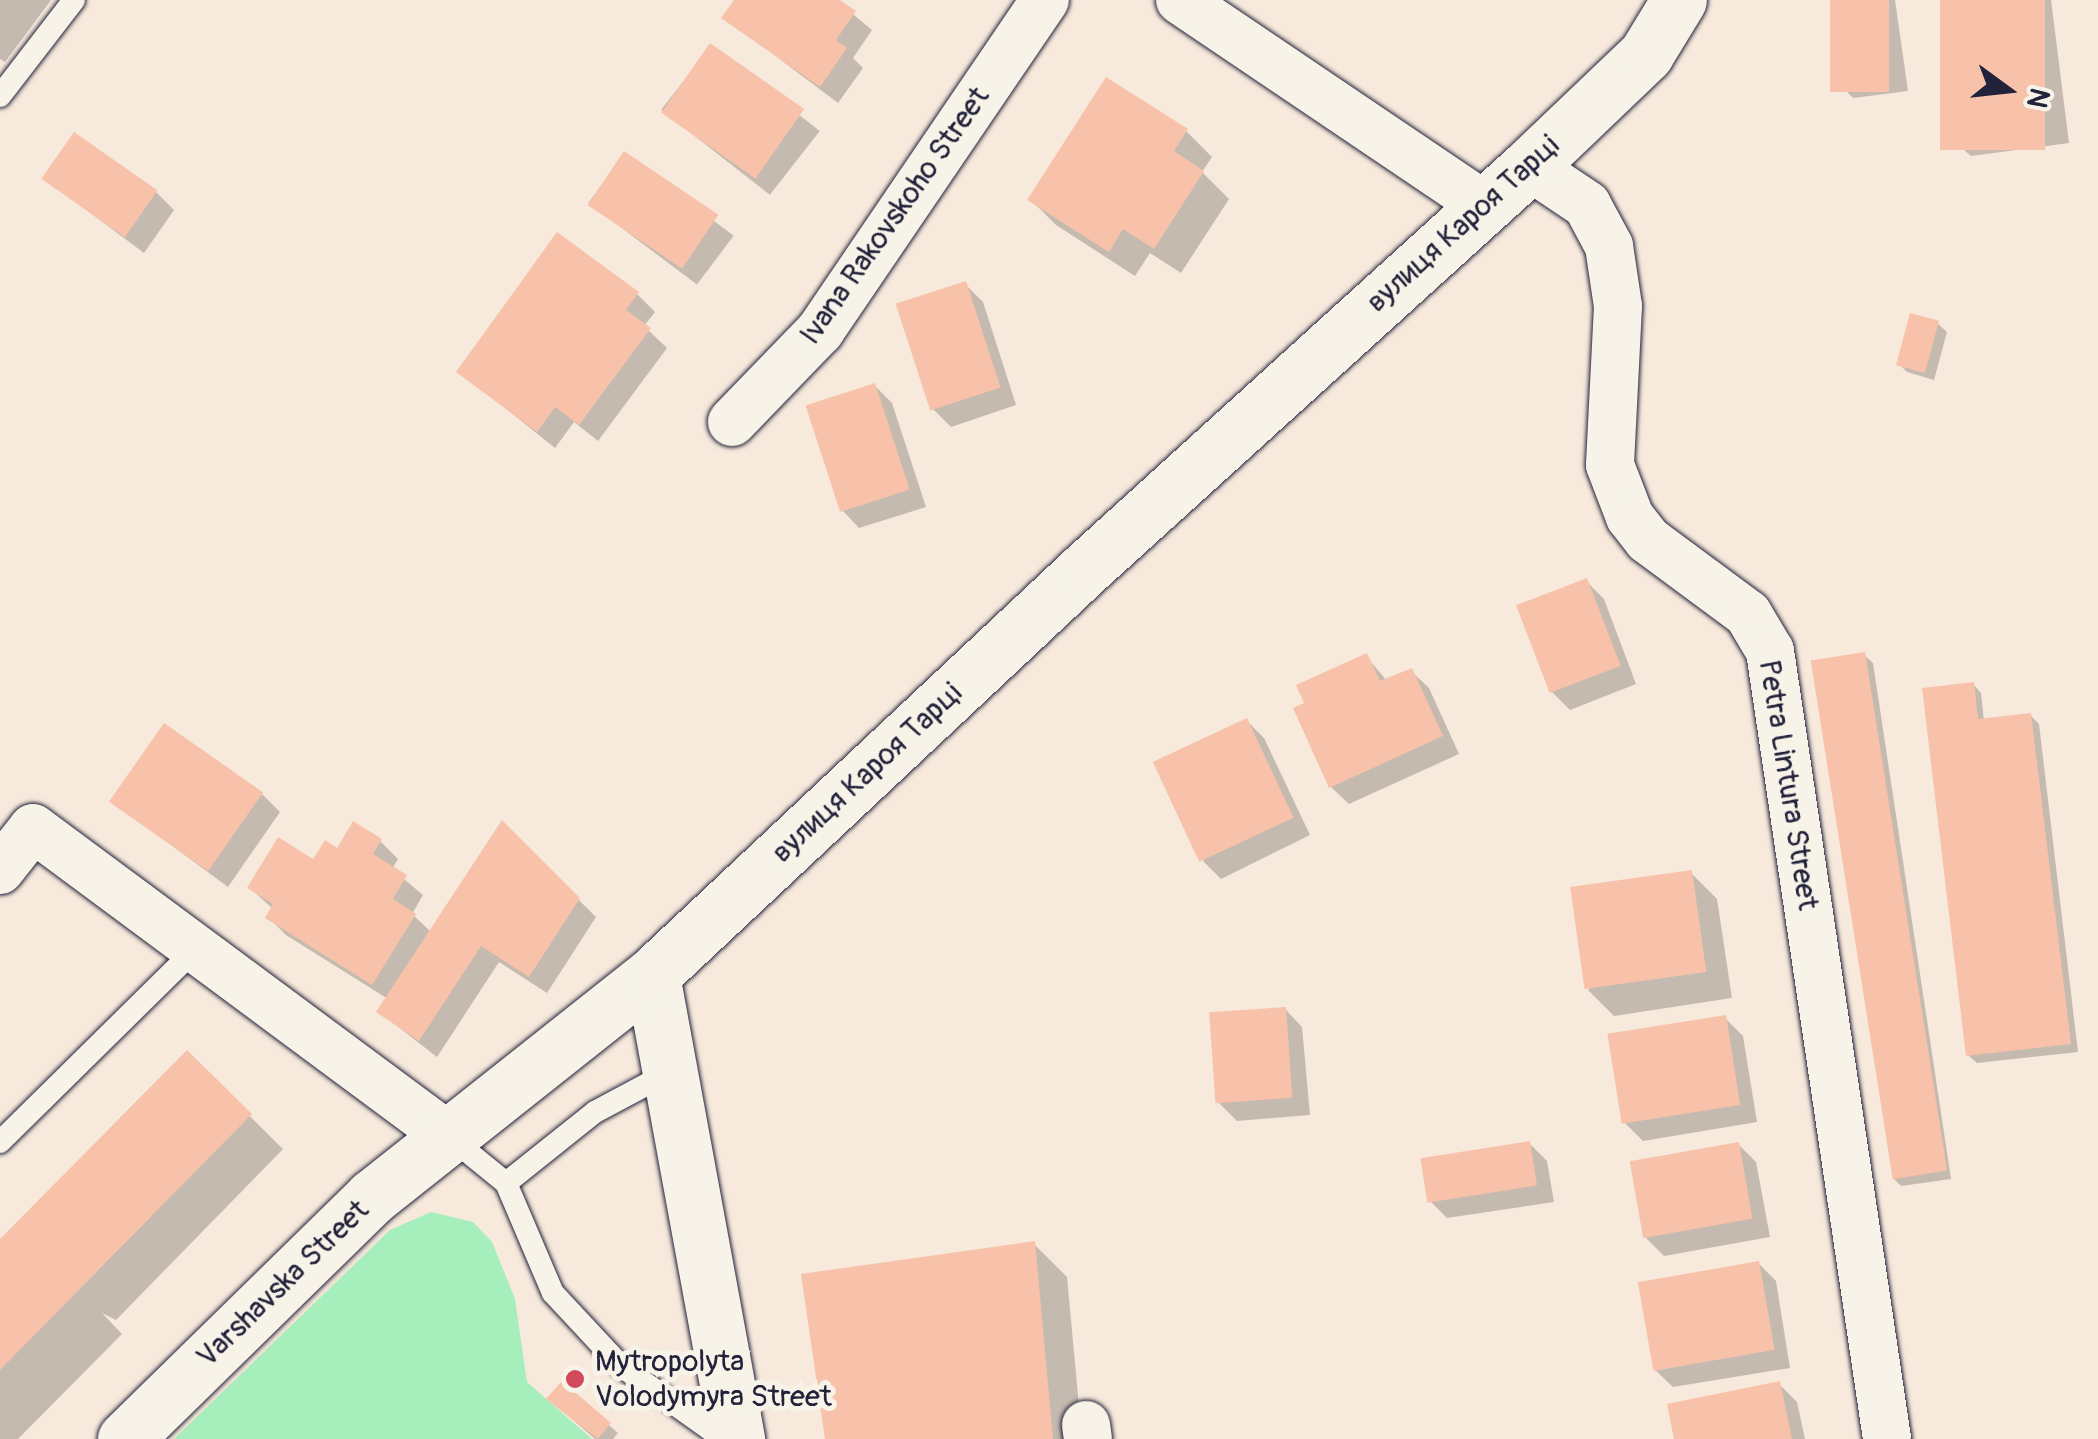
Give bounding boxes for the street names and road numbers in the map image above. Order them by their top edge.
street label: Ivana Rakovskoho Street [793,80,997,352]
street label: вулиця Кароя Тарці [1359,128,1567,320]
street label: Petra Lintura Street [1750,657,1826,913]
street label: вулиця Кароя Тарці [764,676,970,870]
street label: Varshavska Street [189,1193,377,1375]

